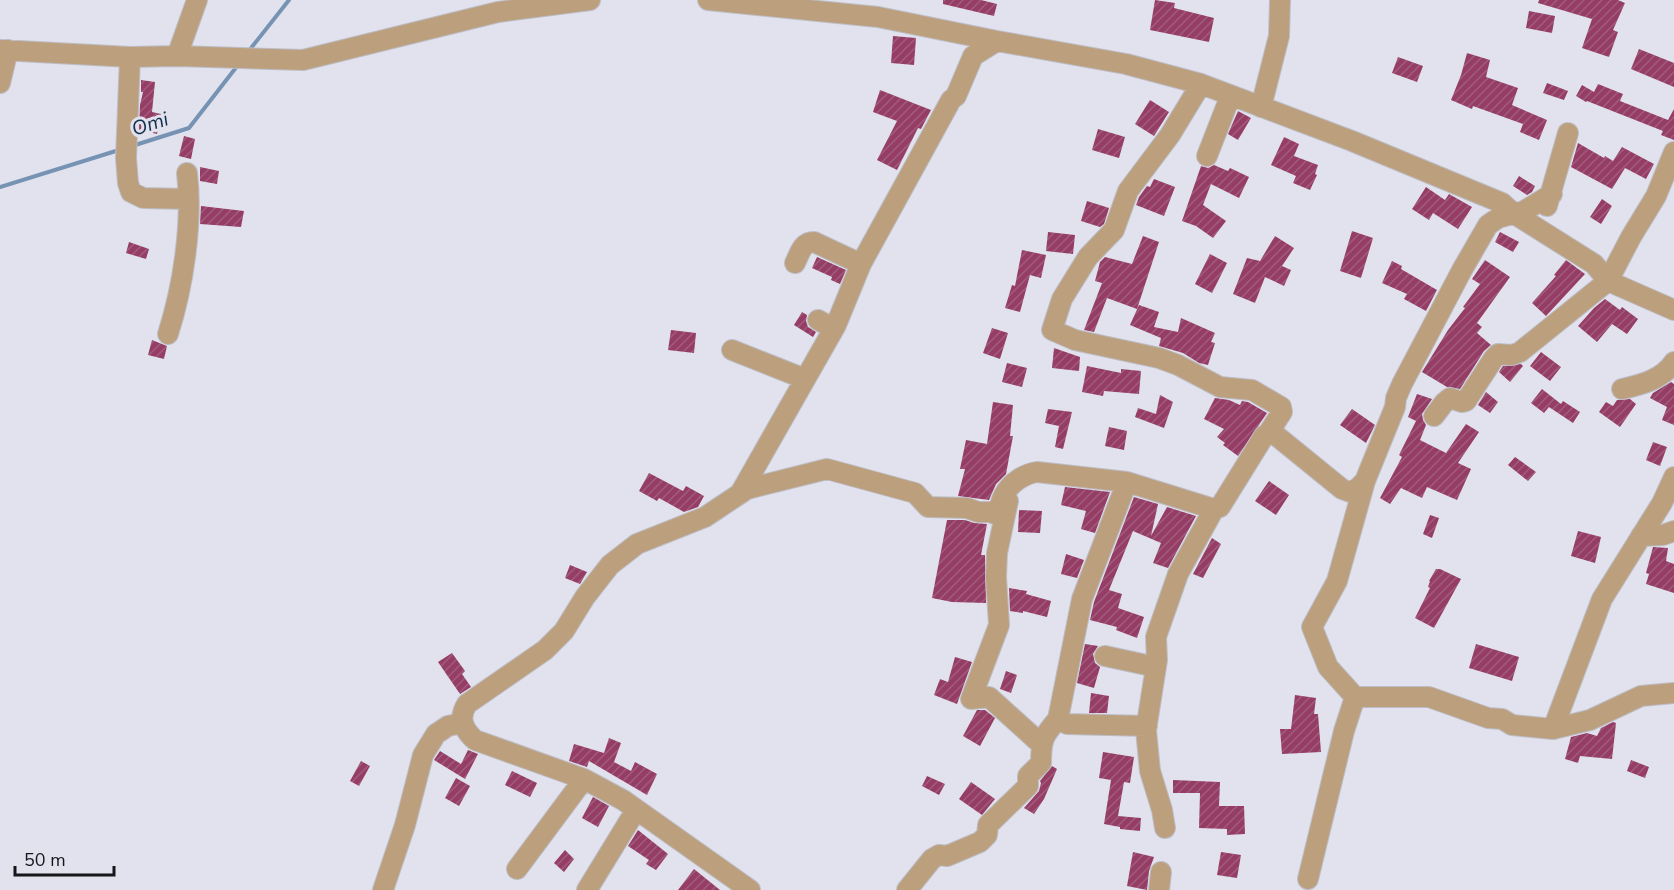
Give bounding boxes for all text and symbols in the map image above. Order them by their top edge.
water label: Omi [128,105,172,143]
scale bar [15,839,114,877]
text: 50 m [24,848,66,872]

